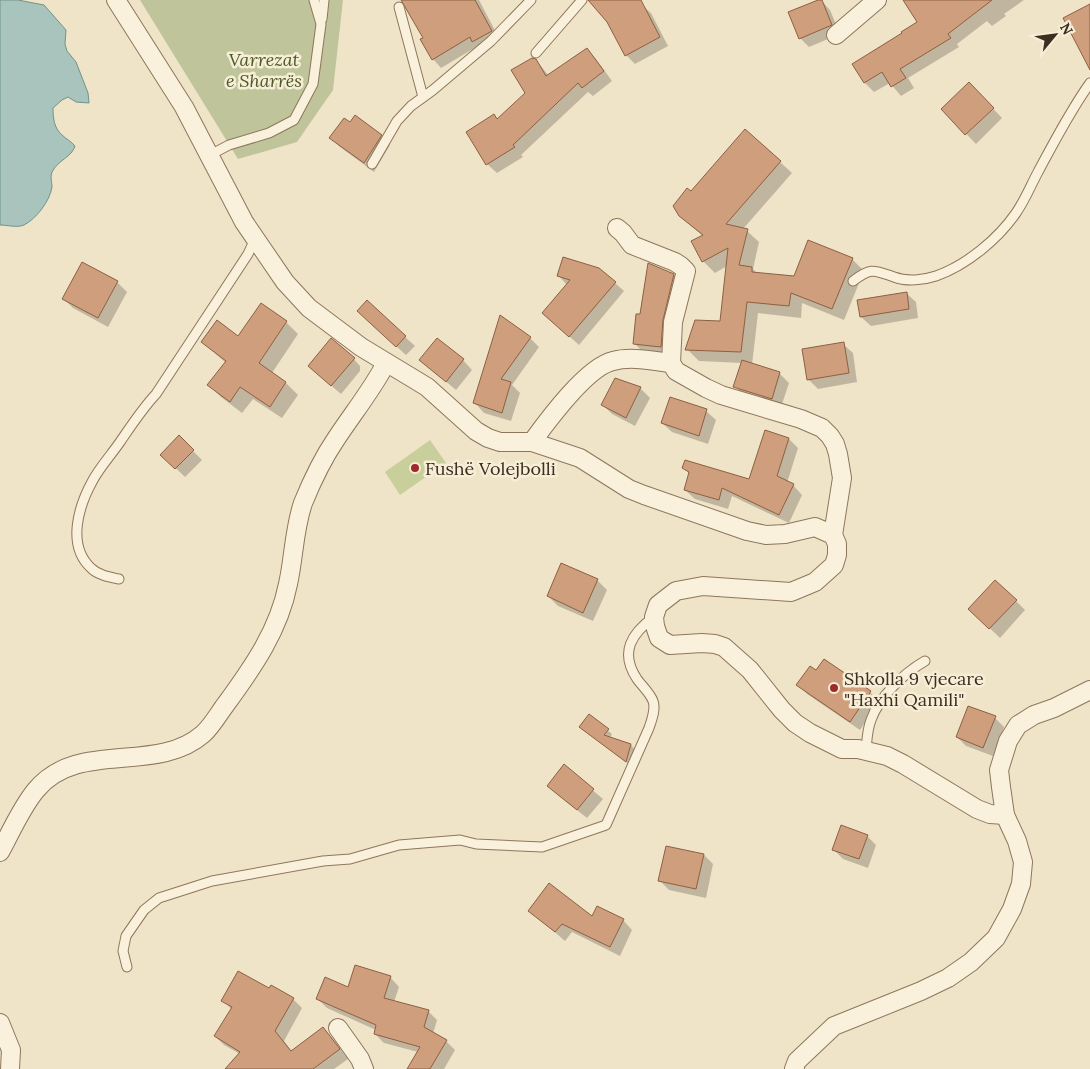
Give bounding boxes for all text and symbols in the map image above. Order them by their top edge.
north arrow [1030,10,1080,60]
text: N [1056,20,1077,38]
park label: Varrezat e Sharrës [226,48,302,92]
place label: Fushë Volejbolli [425,457,556,480]
marker: Fushë Volejbolli [409,462,421,474]
place label: Shkolla 9 vjecare "Haxhi Qamili" [844,667,984,711]
marker: Shkolla 9 vjecare "Haxhi Qamili" [828,682,840,694]

